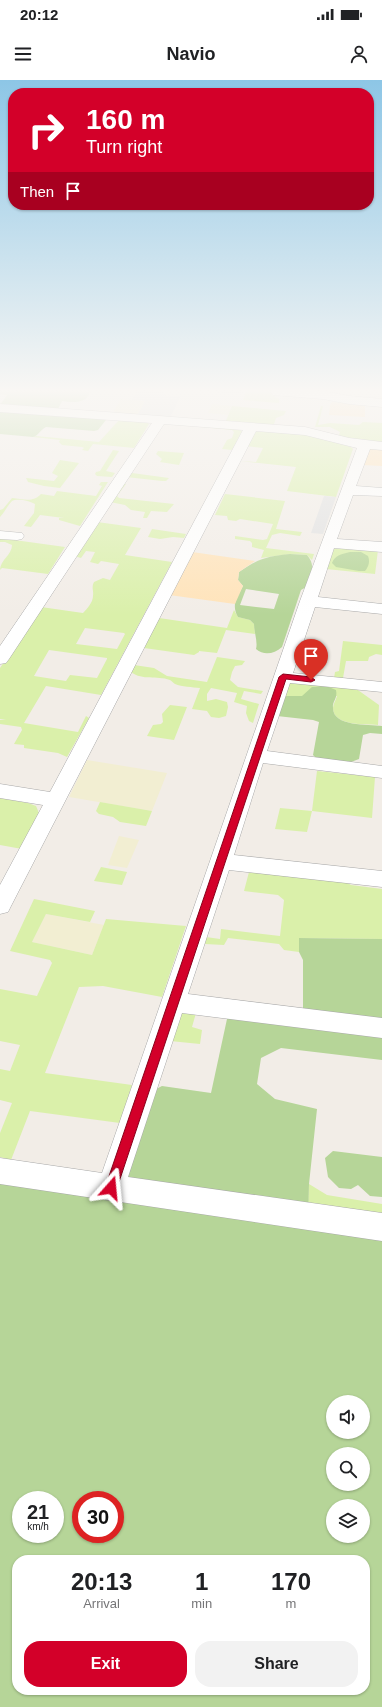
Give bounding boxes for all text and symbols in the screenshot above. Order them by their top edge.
text: 20:12 [20,6,58,23]
icon: menu [12,43,34,65]
icon: person [348,43,370,65]
text: Navio [166,44,216,64]
icon: right [20,104,72,156]
text: 160 m [86,104,165,135]
text: Turn right [86,137,162,157]
icon: arrive [62,180,84,202]
text: Then [20,183,54,200]
pin [294,639,328,680]
icon: arrive [300,645,322,667]
position arrow [90,1167,132,1209]
map controls [326,1395,370,1543]
button: sound [326,1395,370,1439]
button: search [326,1447,370,1491]
speed limit sign: 30 [72,1491,124,1543]
button: layers [326,1499,370,1543]
text: 21 [27,1501,49,1523]
text: km/h [27,1521,49,1532]
text: 20:13 [71,1568,132,1595]
text: 1 [195,1568,208,1595]
text: 170 [271,1568,311,1595]
text: Arrival [83,1596,120,1611]
text: min [191,1596,212,1611]
text: m [286,1596,296,1611]
button: Exit [24,1641,187,1687]
button: Share [195,1641,358,1687]

